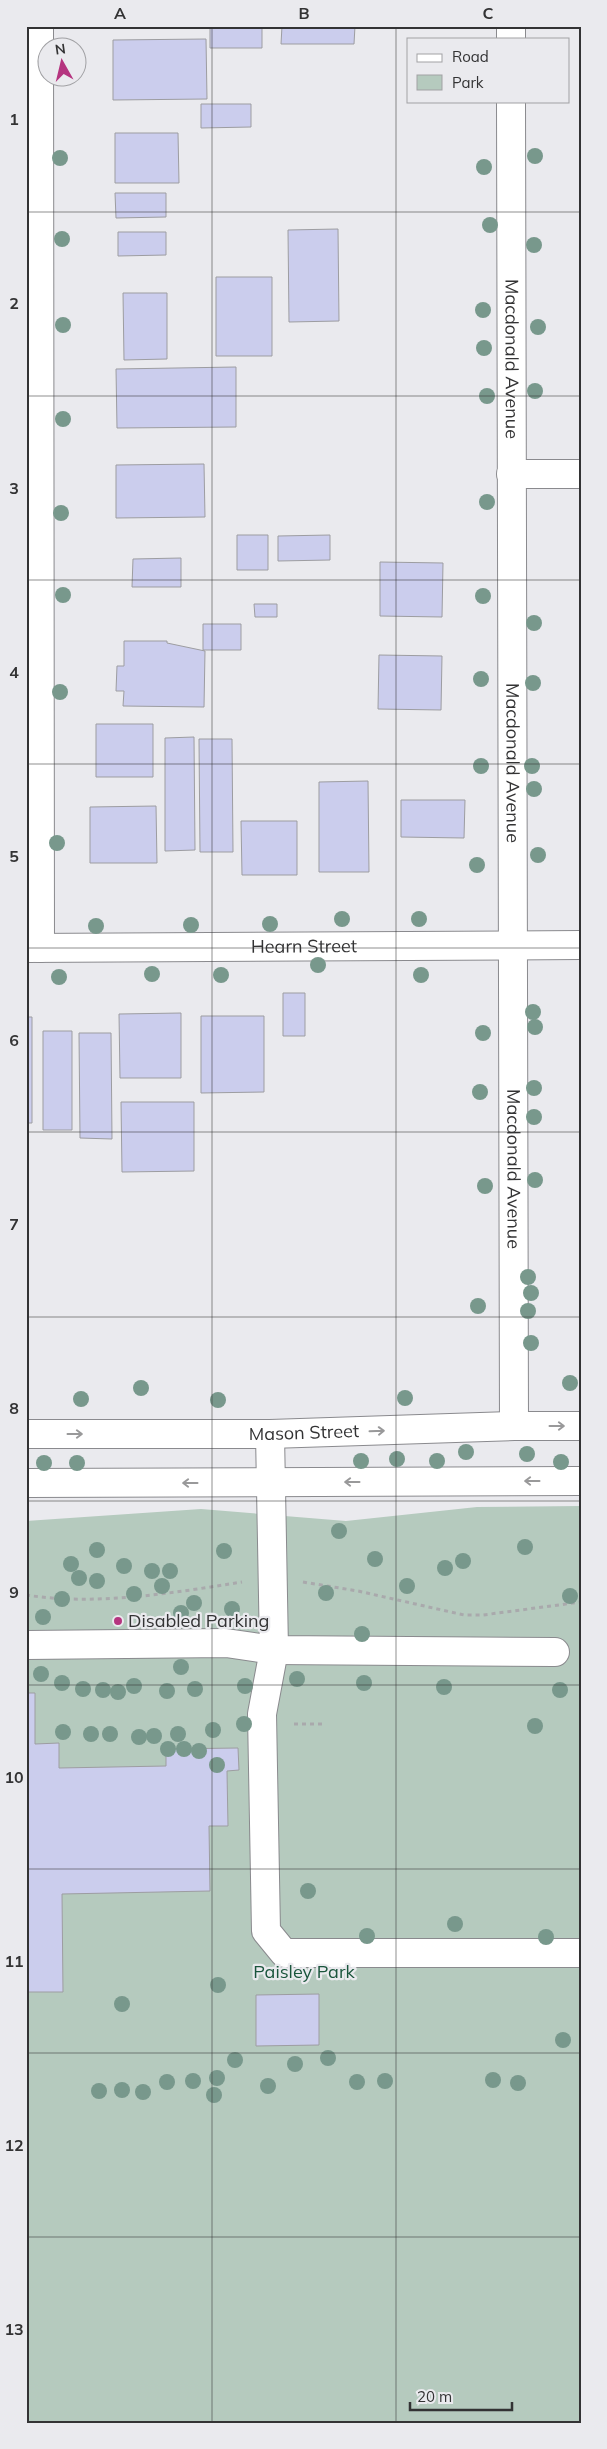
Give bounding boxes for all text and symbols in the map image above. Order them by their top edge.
text: A [114,3,126,23]
text: B [298,3,310,23]
text: C [483,3,494,23]
north arrow [38,38,88,88]
legend [407,38,570,102]
text: N [54,39,67,59]
text: Road [452,47,489,66]
text: Park [452,73,484,92]
text: 1 [9,109,19,129]
street label: Macdonald Avenue [500,279,524,439]
text: 2 [9,293,19,313]
text: 3 [9,478,19,498]
text: 4 [9,662,19,682]
street label: Macdonald Avenue [501,683,525,843]
text: 5 [9,846,19,866]
street label: Hearn Street [251,934,357,958]
text: 6 [9,1030,19,1050]
street label: Macdonald Avenue [502,1089,526,1249]
text: 7 [9,1214,19,1234]
text: 8 [9,1398,19,1418]
street label: Mason Street [249,1419,360,1445]
one-way arrow [549,1421,565,1431]
one-way arrow [369,1426,385,1435]
one-way arrow [66,1429,83,1439]
one-way arrow [524,1476,540,1486]
one-way arrow [344,1477,360,1487]
one-way arrow [182,1478,198,1488]
text: 9 [9,1582,19,1602]
place label: Disabled Parking [128,1609,269,1632]
marker: Disabled Parking [112,1615,124,1627]
text: 10 [4,1767,24,1787]
text: 11 [4,1951,24,1971]
park label: Paisley Park [253,1960,355,1983]
text: 12 [4,2135,24,2155]
text: 13 [4,2319,24,2339]
scale bar [410,2379,512,2411]
text: 20 m [417,2387,452,2406]

